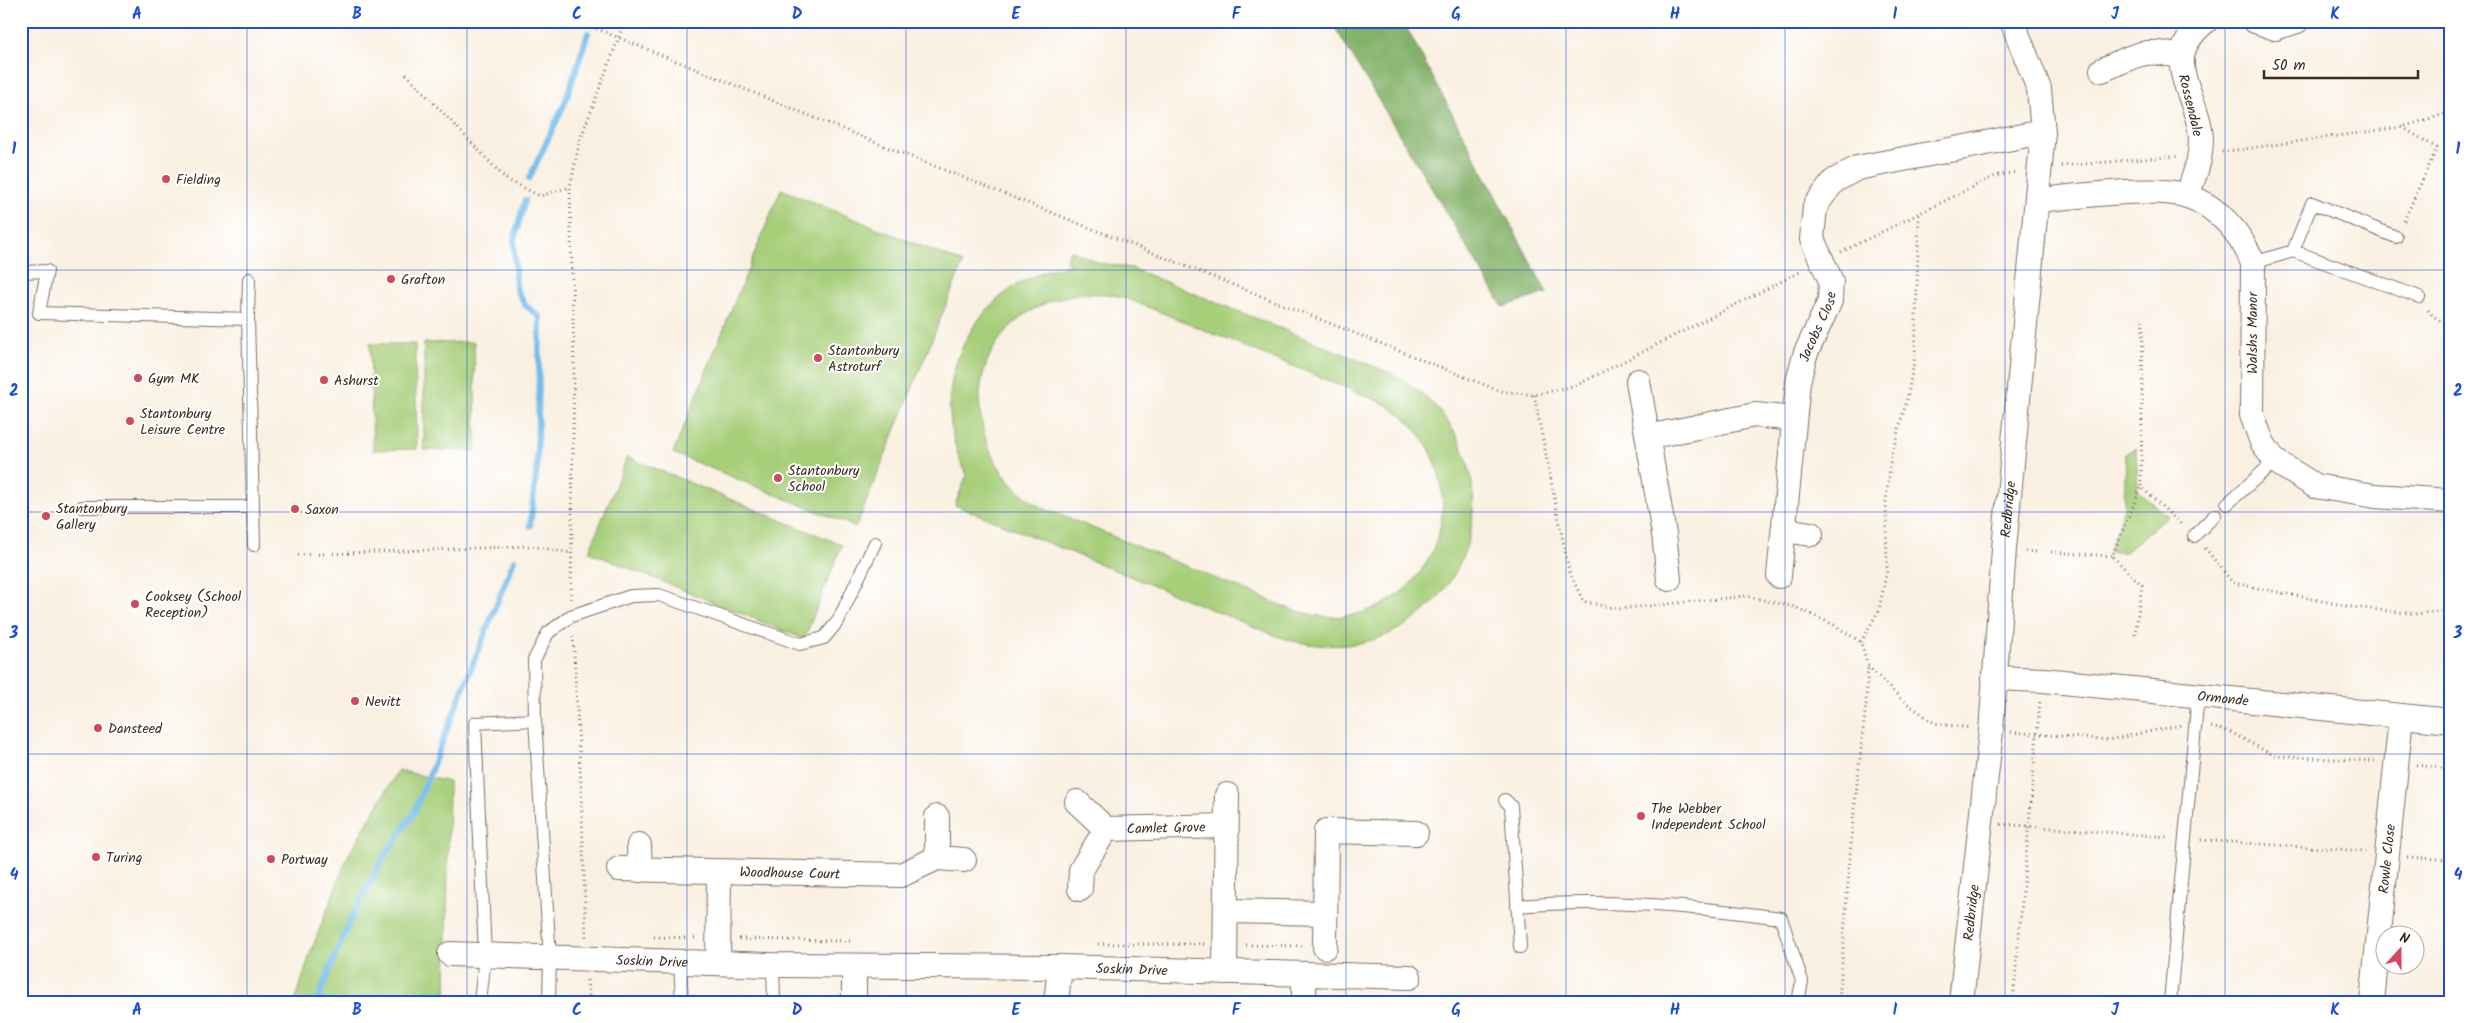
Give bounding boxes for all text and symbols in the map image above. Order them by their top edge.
text: A [132,2,142,27]
text: B [352,2,362,27]
text: C [572,2,582,27]
text: D [792,2,803,27]
text: E [1012,2,1022,27]
text: F [1232,2,1242,27]
text: G [1451,2,1461,27]
text: H [1670,2,1680,27]
text: I [1893,2,1898,27]
text: J [2111,2,2120,27]
text: K [2330,2,2340,27]
scale bar [2264,48,2418,80]
text: 50 m [2272,54,2306,78]
street label: Rossendale [2172,72,2209,139]
text: 1 [12,137,17,162]
text: 1 [2456,137,2461,162]
place label: Fielding [176,169,221,191]
marker: Fielding [160,173,172,185]
place label: Grafton [401,269,445,291]
marker: Grafton [385,273,397,285]
street label: Jacobs Close [1794,291,1842,364]
street label: Walshs Manor [2242,291,2264,374]
place label: Stantonbury Astroturf [828,340,900,378]
marker: Stantonbury Astroturf [812,352,824,364]
place label: Gym MK [148,368,200,390]
place label: Ashurst [334,370,379,392]
marker: Gym MK [132,372,144,384]
marker: Ashurst [318,374,330,386]
text: 2 [9,379,19,404]
text: 2 [2453,379,2463,404]
place label: Stantonbury Leisure Centre [140,403,226,441]
marker: Stantonbury Leisure Centre [124,415,136,427]
place label: Stantonbury School [788,460,860,498]
marker: Stantonbury School [772,472,784,484]
street label: Redbridge [1995,479,2022,539]
place label: Stantonbury Gallery [56,498,128,536]
place label: Saxon [305,499,339,521]
marker: Saxon [289,503,301,515]
marker: Stantonbury Gallery [40,510,52,522]
place label: Cooksey (School Reception) [145,586,242,624]
marker: Cooksey (School Reception) [129,598,141,610]
text: 3 [9,621,19,646]
text: 3 [2453,621,2463,646]
street label: Ormonde [2196,686,2250,713]
place label: Nevitt [365,691,401,713]
marker: Nevitt [349,695,361,707]
place label: Dansteed [108,718,163,740]
marker: Dansteed [92,722,104,734]
place label: The Webber Independent School [1651,798,1766,836]
marker: The Webber Independent School [1635,810,1647,822]
street label: Camlet Grove [1126,817,1206,840]
street label: Rowle Close [2373,822,2402,895]
place label: Turing [106,847,142,869]
place label: Portway [281,849,328,871]
marker: Turing [90,851,102,863]
marker: Portway [265,853,277,865]
street label: Woodhouse Court [739,862,841,886]
text: 4 [10,863,19,888]
text: 4 [2454,863,2463,888]
street label: Redbridge [1958,883,1986,942]
north arrow [2374,926,2424,976]
text: N [2396,927,2413,951]
street label: Soskin Drive [615,950,689,974]
street label: Soskin Drive [1095,958,1169,982]
text: A [132,998,142,1023]
text: B [352,998,362,1023]
text: C [572,998,582,1023]
text: D [792,998,803,1023]
text: E [1012,998,1022,1023]
text: F [1232,998,1242,1023]
text: G [1451,998,1461,1023]
text: H [1670,998,1680,1023]
text: I [1893,998,1898,1023]
text: J [2111,998,2120,1023]
text: K [2330,998,2340,1023]

